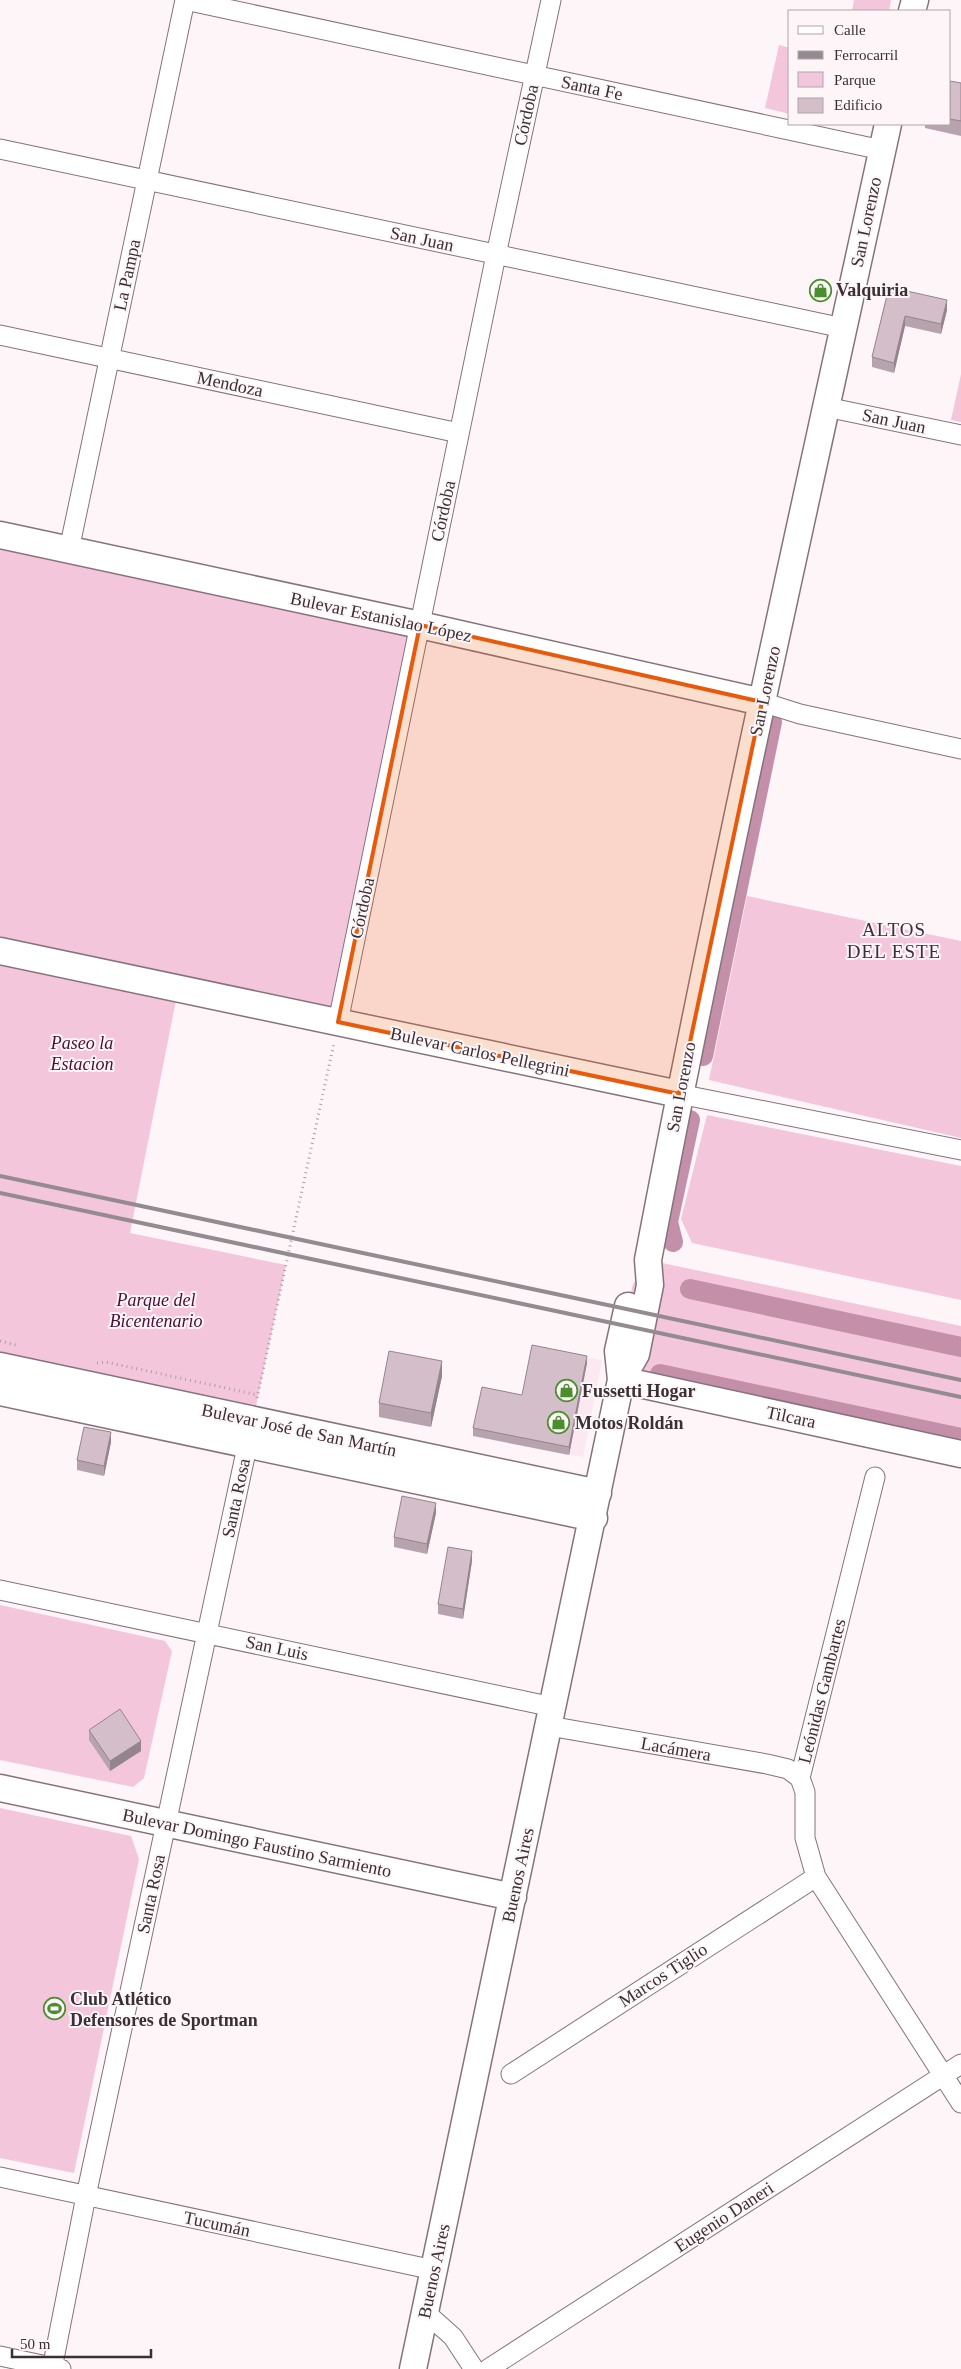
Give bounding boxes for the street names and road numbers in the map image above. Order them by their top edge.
street label: Santa Fe [559,72,625,104]
street label: Córdoba [510,83,542,147]
street label: San Lorenzo [847,175,885,269]
street label: San Juan [388,223,456,255]
street label: La Pampa [110,237,144,313]
street label: Mendoza [195,367,265,401]
street label: San Juan [860,405,928,437]
street label: Córdoba [427,479,459,543]
street label: Bulevar Estanislao López [288,588,474,646]
street label: San Lorenzo [746,644,784,738]
street label: Córdoba [346,876,378,940]
street label: Bulevar Carlos Pellegrini [388,1023,572,1081]
street label: San Lorenzo [662,1040,700,1134]
street label: Bulevar José de San Martín [200,1400,398,1460]
street label: Tilcara [764,1402,818,1432]
street label: Santa Rosa [218,1457,254,1539]
street label: Leónidas Gambartes [794,1617,850,1765]
street label: San Luis [244,1632,310,1664]
street label: Lacámera [639,1733,713,1765]
street label: Bulevar Domingo Faustino Sarmiento [121,1805,393,1881]
street label: Buenos Aires [498,1826,538,1924]
street label: Santa Rosa [133,1853,169,1935]
street label: Marcos Tiglio [615,1939,711,2011]
street label: Eugenio Daneri [671,2178,777,2256]
street label: Tucumán [182,2207,252,2241]
street label: Buenos Aires [414,2222,454,2320]

